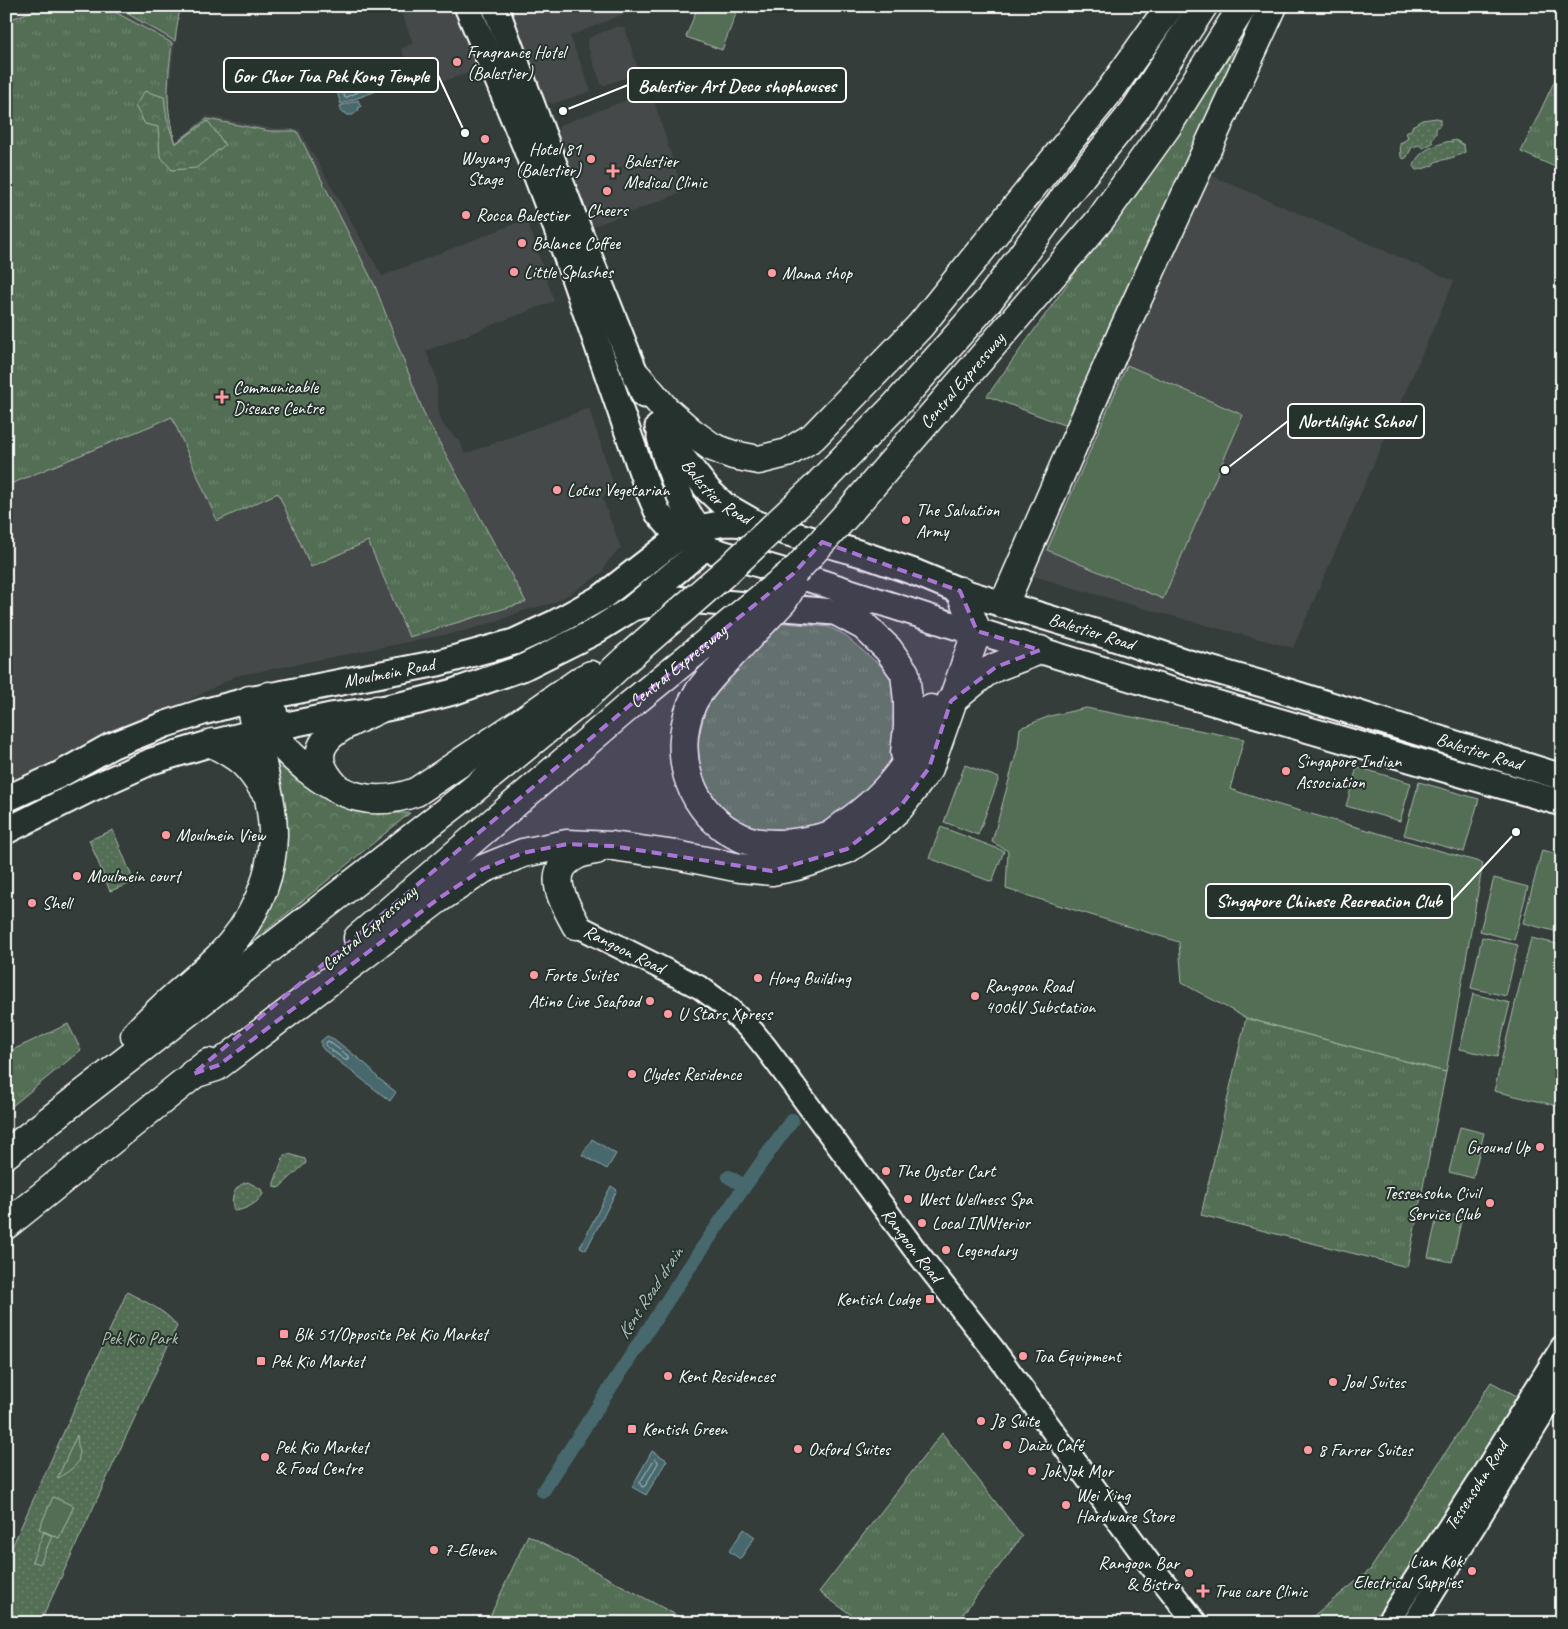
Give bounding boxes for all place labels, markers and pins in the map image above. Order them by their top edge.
place label: Fragrance Hotel (Balestier) [467,41,568,84]
marker: Fragrance Hotel (Balestier) [451,56,463,68]
callout: Gor Chor Tua Pek Kong Temple [224,58,438,92]
callout: Balestier Art Deco shophouses [628,68,846,102]
marker: Wayang Stage [479,133,491,145]
place label: Hotel 81 (Balestier) [515,138,582,181]
place label: Wayang Stage [461,147,511,190]
place label: Balestier Medical Clinic [624,150,709,193]
marker: Hotel 81 (Balestier) [585,153,597,165]
marker: Balestier Medical Clinic [606,164,620,178]
marker: Cheers [601,185,613,197]
place label: Cheers [586,199,629,221]
place label: Rocca Balestier [476,204,571,226]
marker: Rocca Balestier [460,209,472,221]
place label: Balance Coffee [532,232,621,254]
marker: Balance Coffee [516,237,528,249]
place label: Little Splashes [524,261,615,283]
place label: Mama shop [782,262,853,284]
marker: Little Splashes [508,266,520,278]
marker: Mama shop [766,267,778,279]
place label: Communicable Disease Centre [233,376,325,419]
marker: Communicable Disease Centre [215,390,229,404]
callout: Northlight School [1288,404,1424,438]
place label: Lotus Vegetarian [567,479,670,501]
marker: Lotus Vegetarian [551,484,563,496]
place label: The Salvation Army [916,499,1000,542]
marker: The Salvation Army [900,514,912,526]
place label: Singapore Indian Association [1296,750,1402,793]
marker: Singapore Indian Association [1280,765,1292,777]
place label: Moulmein View [176,824,267,846]
marker: Moulmein View [160,829,172,841]
place label: Moulmein court [87,865,184,887]
marker: Moulmein court [71,870,83,882]
callout: Singapore Chinese Recreation Club [1206,884,1452,918]
place label: Shell [42,892,74,914]
marker: Shell [26,897,38,909]
place label: Forte Suites [544,964,619,986]
place label: Hong Building [768,967,852,989]
marker: Forte Suites [528,969,540,981]
marker: Hong Building [752,972,764,984]
place label: Rangoon Road 400kV Substation [985,975,1096,1018]
place label: Atino Live Seafood [529,990,643,1012]
marker: Rangoon Road 400kV Substation [969,990,981,1002]
marker: Atino Live Seafood [644,995,656,1007]
place label: U Stars Xpress [678,1003,774,1025]
marker: U Stars Xpress [662,1008,674,1020]
place label: Clydes Residence [642,1063,742,1085]
marker: Clydes Residence [626,1068,638,1080]
place label: Ground Up [1467,1136,1531,1158]
marker: Ground Up [1534,1141,1546,1153]
place label: The Oyster Cart [896,1160,997,1182]
marker: The Oyster Cart [880,1165,892,1177]
place label: Tessensohn Civil Service Club [1384,1182,1483,1225]
place label: West Wellness Spa [918,1188,1033,1210]
marker: West Wellness Spa [902,1193,914,1205]
marker: Tessensohn Civil Service Club [1484,1197,1496,1209]
place label: Local INNterior [932,1212,1032,1234]
marker: Local INNterior [916,1217,928,1229]
place label: Legendary [956,1239,1019,1261]
marker: Legendary [940,1244,952,1256]
place label: Kentish Lodge [836,1288,921,1310]
marker: Kentish Lodge [924,1293,936,1305]
place label: Blk 51/Opposite Pek Kio Market [294,1323,491,1345]
marker: Blk 51/Opposite Pek Kio Market [278,1328,290,1340]
place label: Toa Equipment [1033,1345,1123,1367]
place label: Pek Kio Market [271,1350,367,1372]
marker: Toa Equipment [1017,1350,1029,1362]
marker: Pek Kio Market [255,1355,267,1367]
place label: Kent Residences [678,1365,776,1387]
marker: Kent Residences [662,1370,674,1382]
place label: Jool Suites [1342,1371,1407,1393]
marker: Jool Suites [1327,1376,1339,1388]
place label: J8 Suite [990,1410,1040,1432]
marker: J8 Suite [975,1415,987,1427]
place label: Kentish Green [642,1418,728,1440]
marker: Kentish Green [626,1423,638,1435]
place label: Daizu Café [1017,1434,1086,1456]
place label: Pek Kio Market & Food Centre [275,1436,371,1479]
place label: Oxford Suites [808,1438,892,1460]
marker: Daizu Café [1001,1439,1013,1451]
place label: 8 Farrer Suites [1318,1439,1414,1461]
marker: Oxford Suites [792,1443,804,1455]
marker: 8 Farrer Suites [1302,1444,1314,1456]
marker: Pek Kio Market & Food Centre [259,1451,271,1463]
place label: Jok Jok Mor [1041,1460,1115,1482]
marker: Jok Jok Mor [1026,1465,1038,1477]
place label: Wei Xing Hardware Store [1076,1484,1175,1527]
marker: Wei Xing Hardware Store [1060,1499,1072,1511]
place label: 7-Eleven [444,1539,497,1561]
marker: 7-Eleven [428,1544,440,1556]
place label: Lian Kok Electrical Supplies [1353,1550,1464,1593]
place label: Rangoon Bar & Bistro [1098,1552,1182,1595]
marker: Lian Kok Electrical Supplies [1466,1565,1478,1577]
marker: Rangoon Bar & Bistro [1183,1567,1195,1579]
place label: True care Clinic [1214,1580,1309,1602]
marker: True care Clinic [1196,1584,1210,1598]

